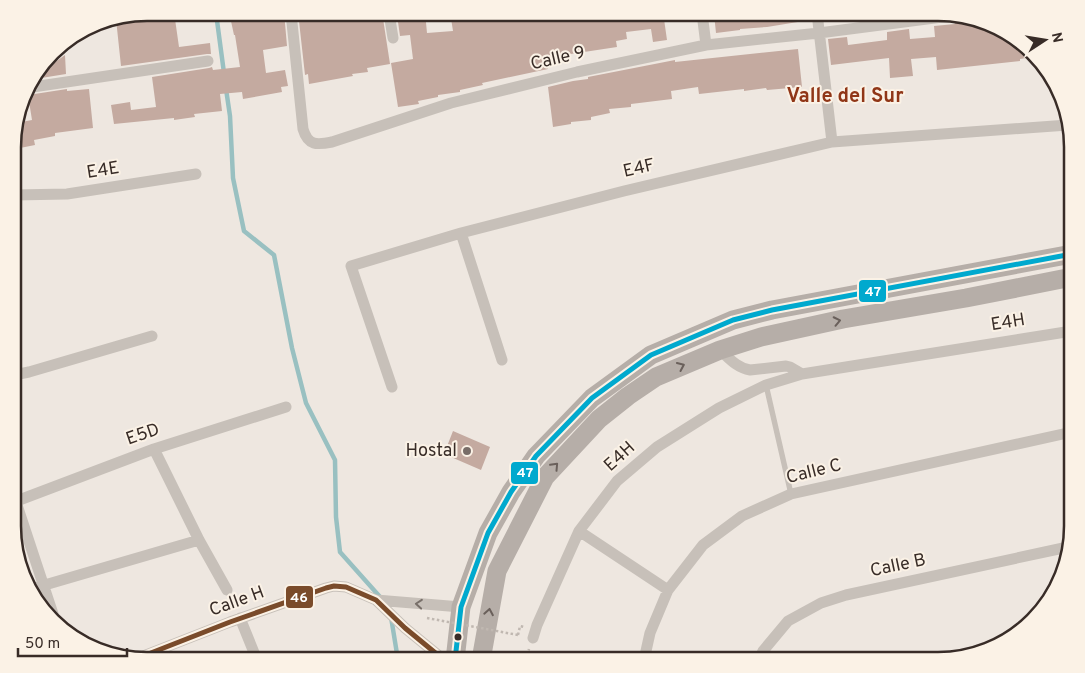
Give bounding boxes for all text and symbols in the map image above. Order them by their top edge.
north arrow [1020,15,1070,65]
text: N [1047,31,1066,44]
street label: Calle 9 [529,42,587,76]
district label: Valle del Sur [787,84,904,110]
street label: E4F [621,154,657,184]
street label: E4E [85,157,121,185]
line badge: 47 [858,279,887,303]
text: 47 [865,284,881,301]
street label: E4H [989,309,1027,337]
one-way arrow [832,316,841,327]
one-way arrow [676,362,685,372]
street label: E5D [123,419,163,451]
street label: E4H [599,437,641,477]
place label: Hostal [405,440,457,463]
marker: Hostal [461,445,473,457]
street label: Calle C [784,454,844,490]
line badge: 47 [510,461,539,485]
one-way arrow [549,463,558,472]
text: 47 [517,465,533,482]
street label: Calle B [868,549,928,583]
street label: Calle H [206,581,268,623]
line badge: 46 [285,585,314,609]
text: 46 [290,590,308,607]
one-way arrow [414,599,422,610]
one-way arrow [483,608,493,617]
scale bar [18,626,126,658]
unlabelled marker [453,632,463,642]
text: 50 m [25,635,60,654]

